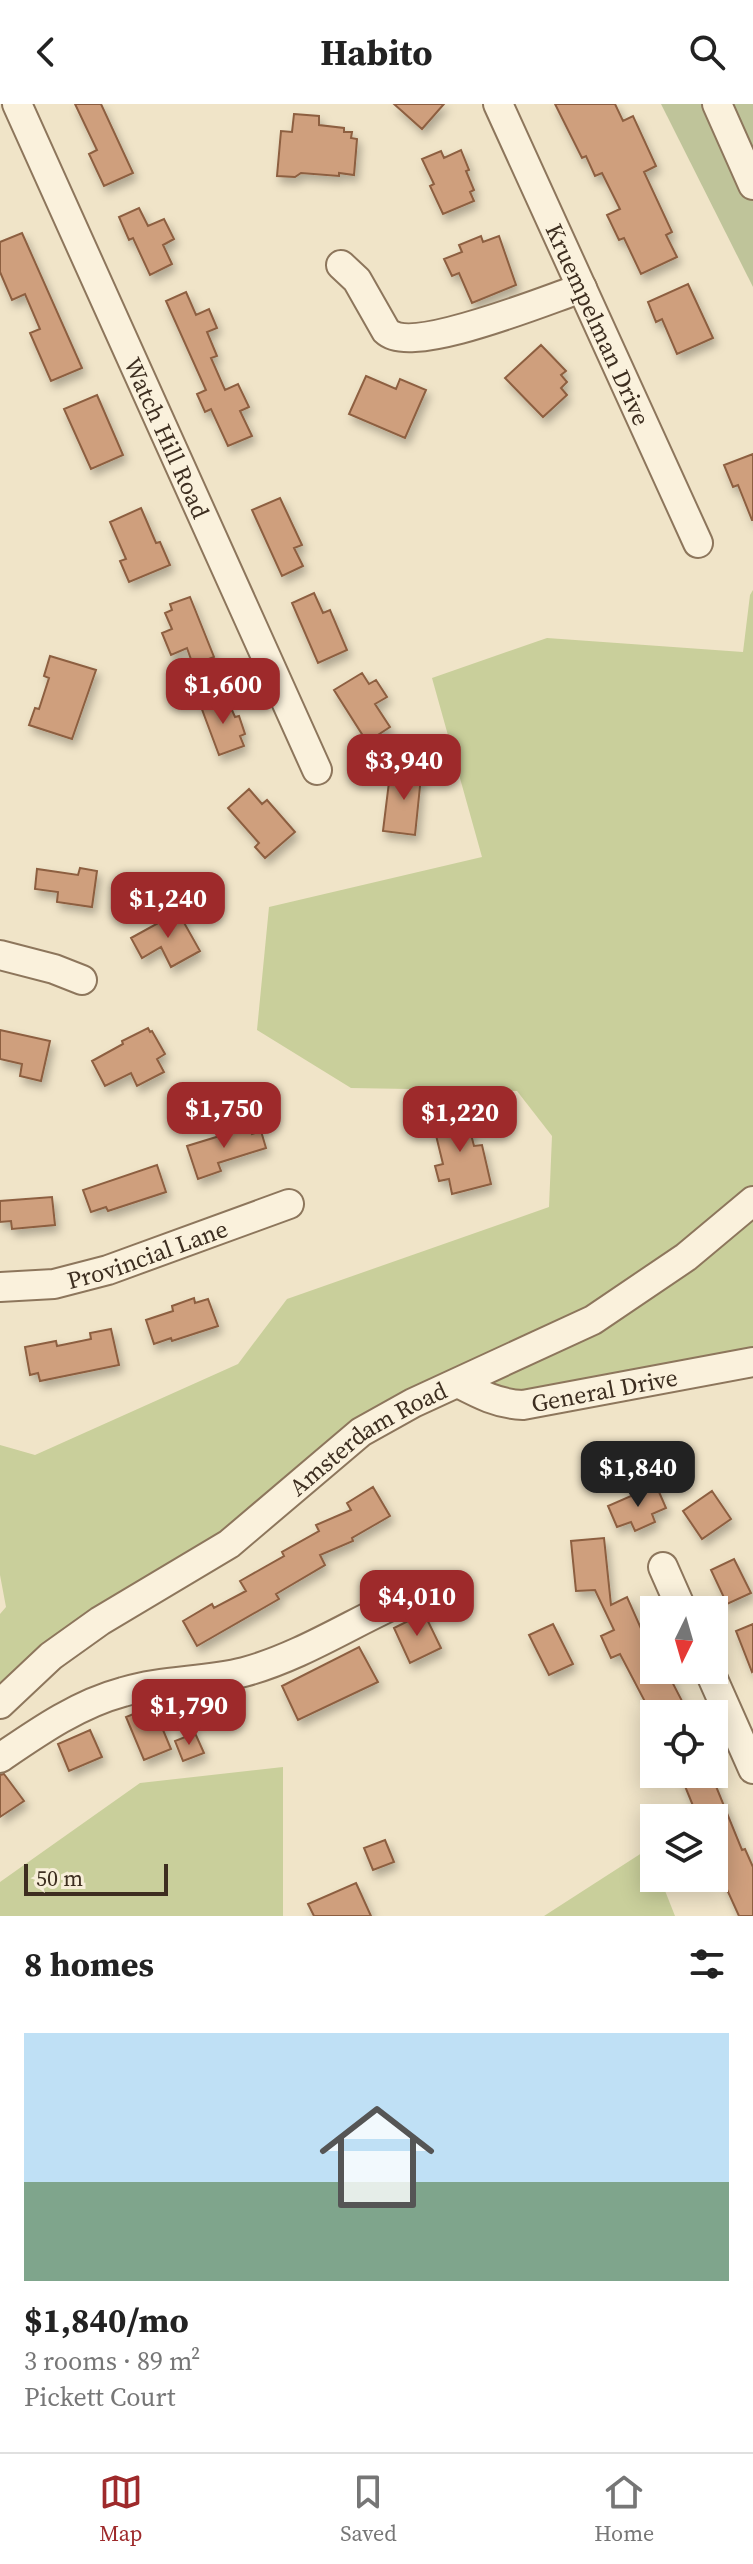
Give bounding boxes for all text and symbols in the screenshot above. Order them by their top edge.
text: Habito [320,28,433,77]
icon: back [24,30,68,74]
icon: search [685,30,729,74]
street label: Kruempelman Drive [538,218,659,430]
street label: Watch Hill Road [117,352,218,524]
pin: $1,600 [158,658,288,726]
text: $1,600 [184,666,262,702]
pin: $3,940 [339,734,469,802]
text: $3,940 [365,742,443,778]
pin: $1,240 [103,872,233,940]
text: $1,240 [129,880,207,916]
pin: $1,750 [159,1082,289,1150]
pin: $1,220 [395,1086,525,1154]
text: $1,750 [185,1090,263,1126]
text: $1,220 [421,1094,499,1130]
street label: Provincial Lane [63,1211,232,1296]
street label: General Drive [528,1360,680,1420]
street label: Amsterdam Road [282,1373,452,1503]
pin: $1,840 [573,1441,703,1509]
text: $1,840 [599,1449,677,1485]
pin: $4,010 [352,1570,482,1638]
text: $4,010 [378,1578,456,1614]
north arrow [640,1596,728,1684]
map controls [640,1596,728,1892]
pin: $1,790 [124,1679,254,1747]
text: $1,790 [150,1687,228,1723]
button: locate [640,1700,728,1788]
button: layers [640,1804,728,1892]
scale bar [24,1860,168,1896]
text: 50 m [36,1863,83,1893]
text: 8 homes [24,1941,154,1987]
icon: filters [685,1942,729,1986]
icon: home [305,2085,449,2229]
text: $1,840/mo [24,2297,189,2343]
text: 3 rooms · 89 m² [24,2343,200,2379]
text: Pickett Court [24,2379,175,2415]
tab: Map [99,2470,143,2548]
tab: Saved [340,2470,397,2548]
tab: Home [594,2470,654,2548]

